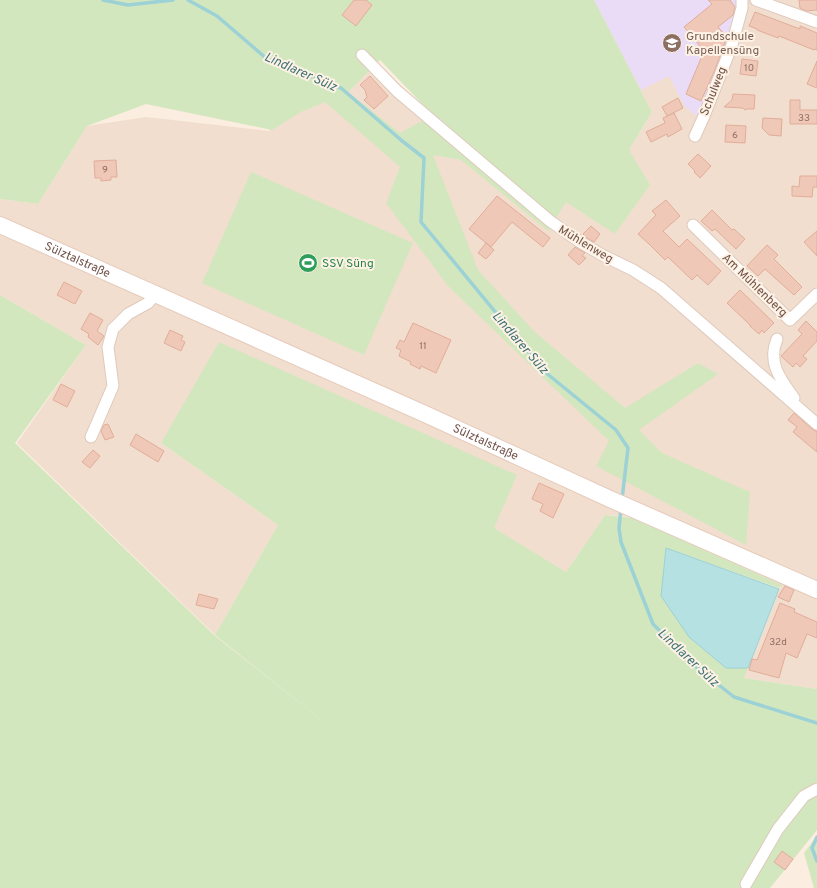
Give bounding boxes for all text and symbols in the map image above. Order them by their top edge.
place label: Grundschule Kapellensüng [686,29,759,59]
school or university icon: Grundschule Kapellensüng [661,32,683,54]
water label: Lindlarer Sülz [261,50,340,96]
house number: 10 [744,62,754,75]
street label: Schulweg [697,64,731,118]
house number: 33 [798,112,810,125]
house number: 6 [732,129,738,142]
house number: 9 [102,164,108,177]
street label: Mühlenweg [555,222,616,268]
street label: Sülztalstraße [42,239,113,282]
street label: Am Mühlenberg [718,250,791,321]
sports icon: SSV Süng [297,252,319,274]
place label: SSV Süng [322,256,374,272]
water label: Lindlarer Sülz [488,309,552,378]
house number: 11 [419,340,427,353]
street label: Sülztalstraße [450,421,521,465]
water label: Lindlarer Sülz [654,626,722,691]
house number: 32d [769,636,787,649]

